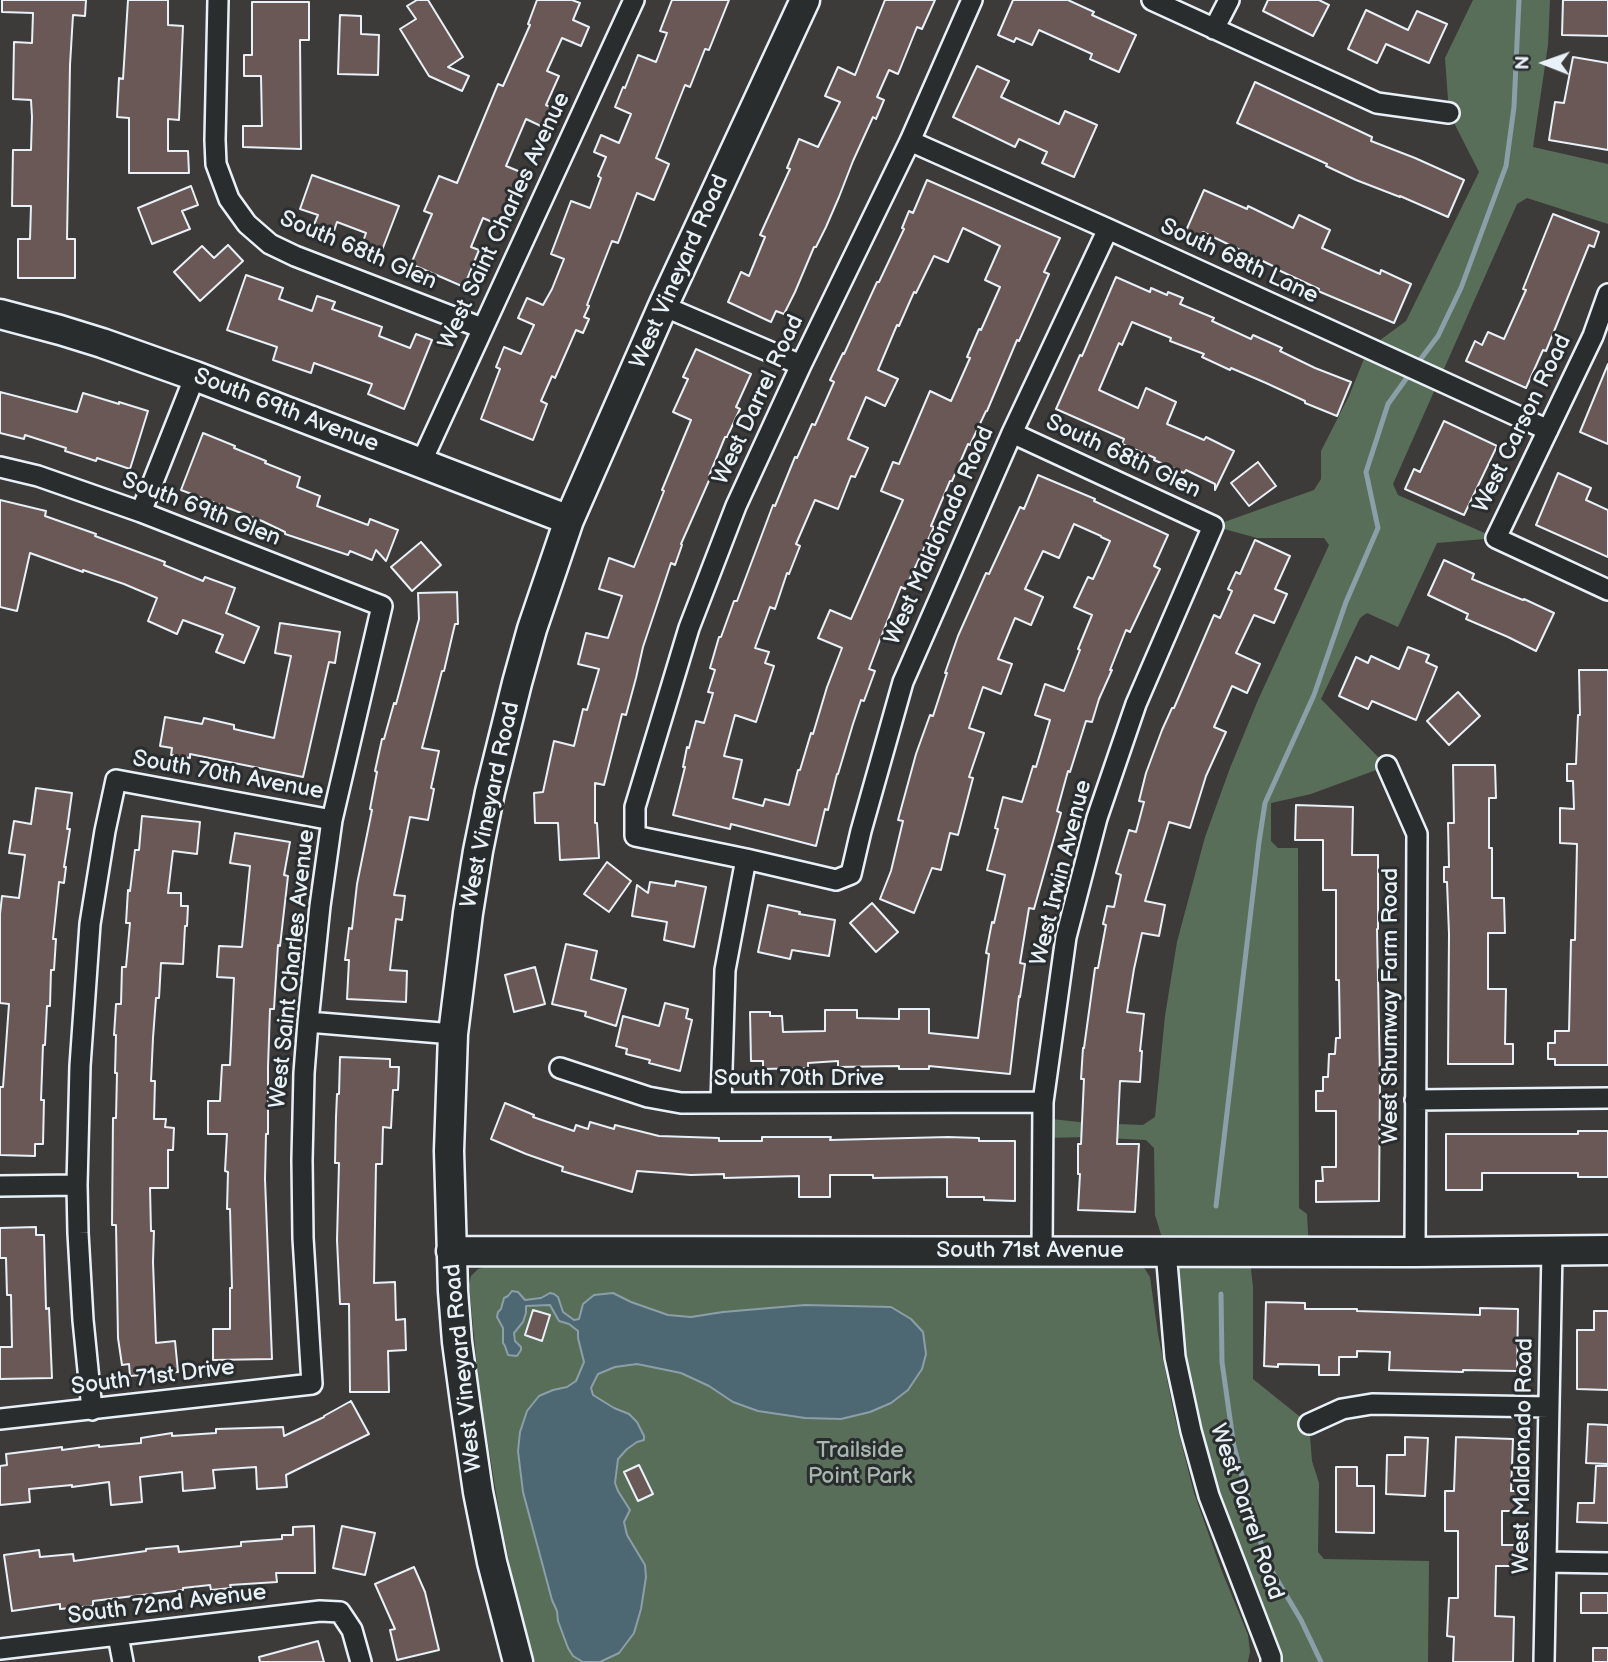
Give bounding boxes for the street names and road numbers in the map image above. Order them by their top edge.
street label: West Saint Charles Avenue [433,88,577,354]
street label: West Vineyard Road [625,171,735,373]
street label: South 68th Glen [275,206,441,296]
street label: South 68th Lane [1156,213,1322,311]
street label: West Darrel Road [708,311,810,489]
street label: West Carson Road [1468,330,1578,518]
street label: South 69th Avenue [190,363,382,459]
street label: South 68th Glen [1041,409,1205,505]
street label: West Maldonado Road [879,423,1001,649]
street label: South 69th Glen [118,467,284,553]
street label: West Vineyard Road [456,700,526,910]
street label: South 70th Avenue [130,746,326,806]
street label: West Irwin Avenue [1026,777,1098,969]
street label: West Saint Charles Avenue [265,828,321,1110]
street label: West Shumway Farm Road [1377,868,1405,1144]
street label: South 70th Drive [714,1065,884,1093]
street label: South 71st Avenue [936,1237,1124,1265]
street label: West Vineyard Road [439,1262,489,1474]
street label: West Maldonado Road [1508,1338,1540,1574]
street label: South 71st Drive [70,1354,236,1402]
street label: West Darrel Road [1203,1420,1289,1604]
street label: South 72nd Avenue [66,1579,268,1631]

